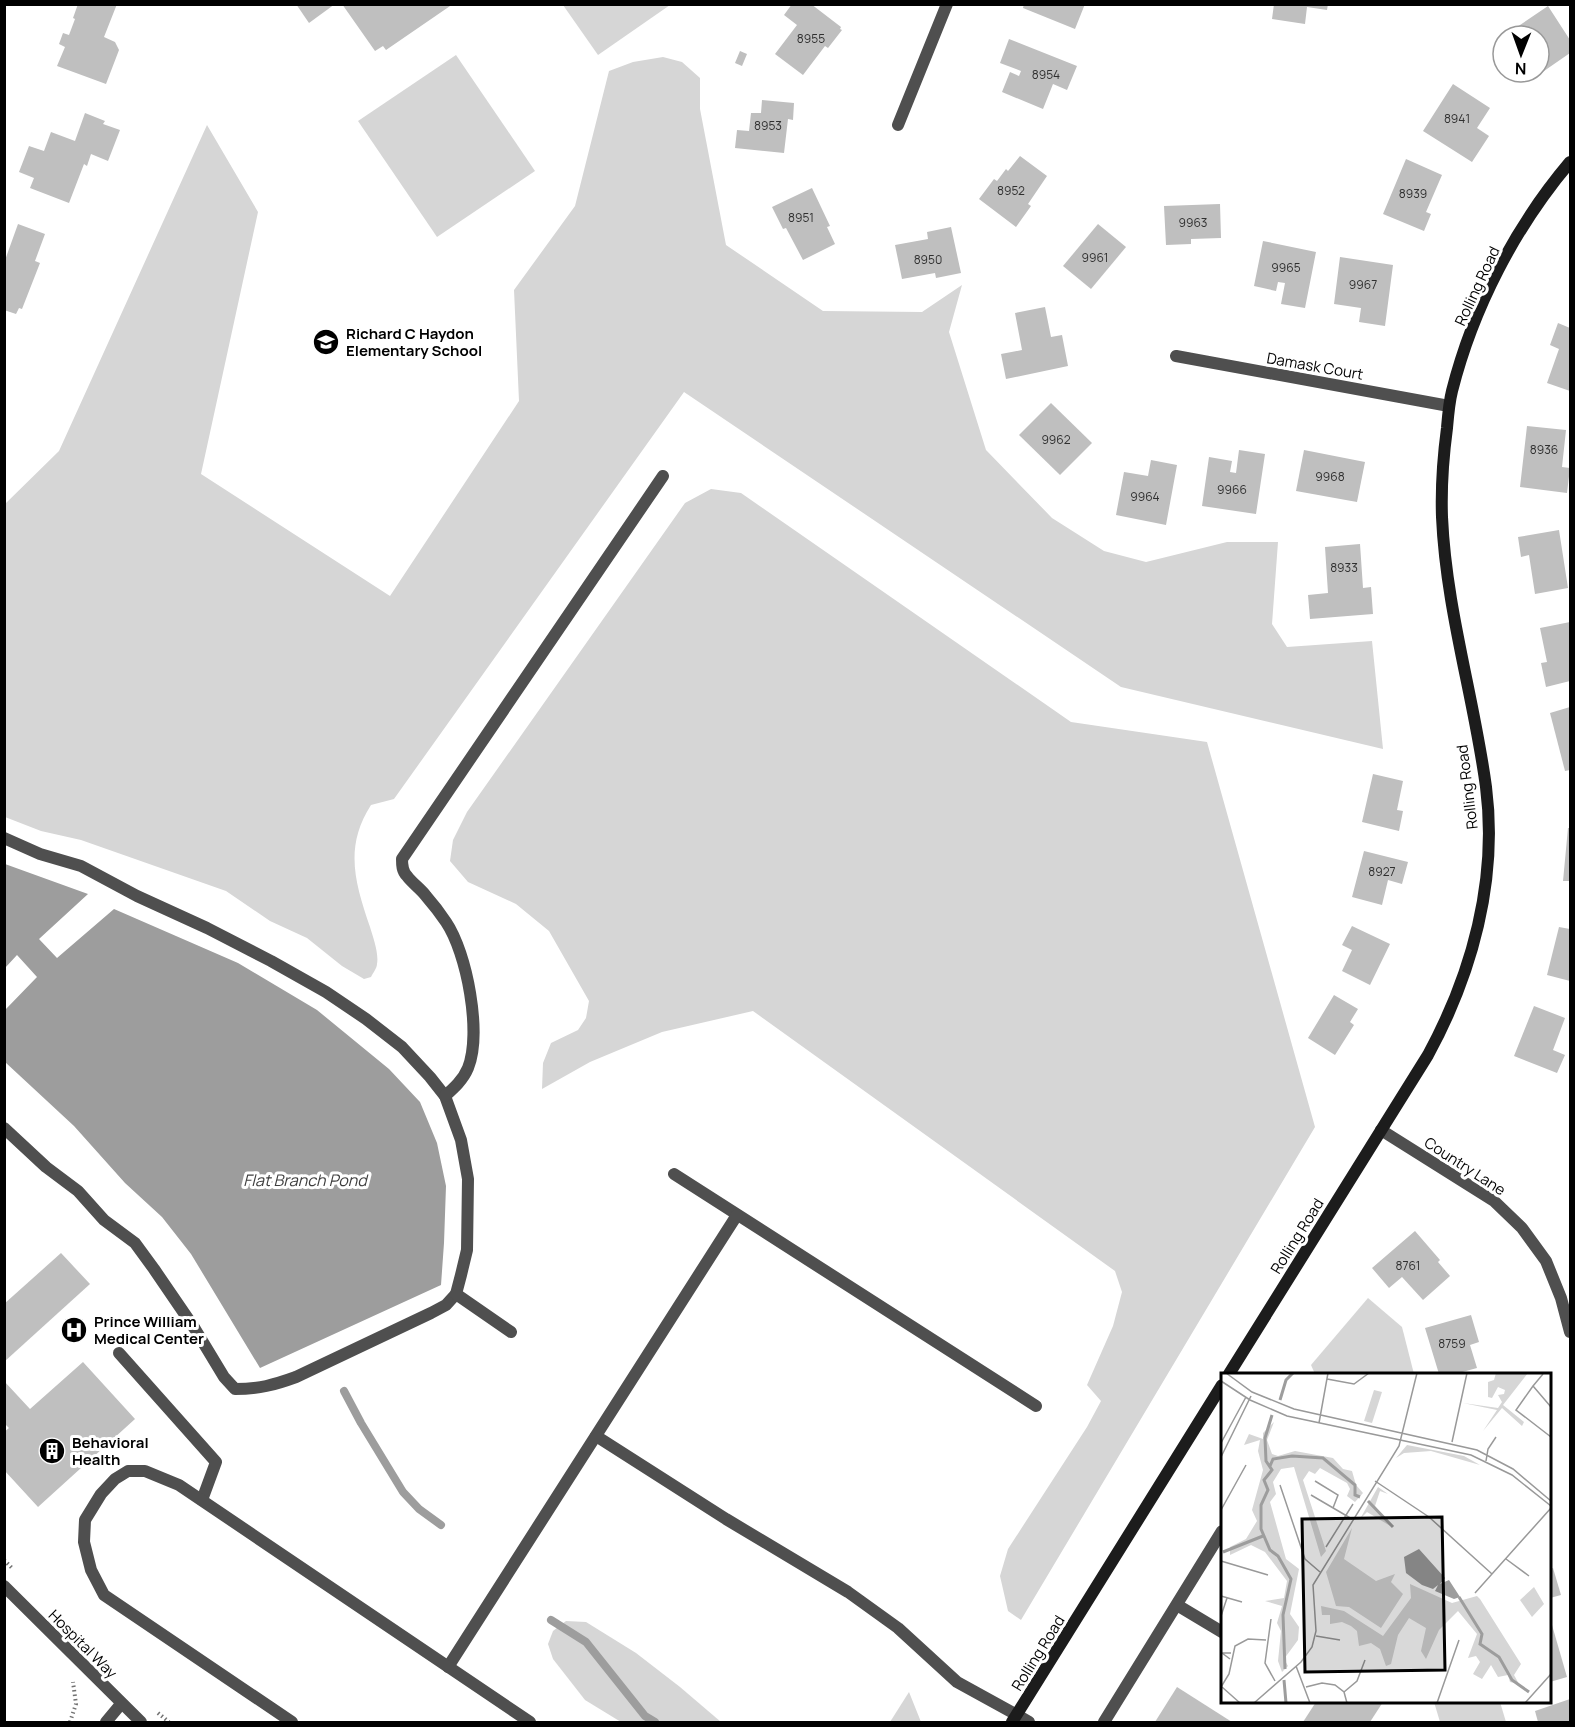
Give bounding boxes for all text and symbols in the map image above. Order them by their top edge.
north arrow [1491,24,1551,84]
house number: 8955 [797,30,825,47]
text: N [1515,58,1527,80]
house number: 8954 [1032,66,1060,83]
house number: 8941 [1444,110,1470,127]
house number: 8953 [754,117,782,134]
house number: 8952 [997,182,1025,199]
house number: 8939 [1399,185,1427,202]
house number: 8951 [788,209,814,226]
house number: 9963 [1179,214,1207,231]
street label: Rolling Road [1449,243,1505,329]
house number: 9961 [1082,249,1108,266]
house number: 8950 [914,251,942,268]
house number: 9965 [1271,259,1301,276]
house number: 9967 [1349,276,1377,293]
place label: Richard C Haydon Elementary School [346,323,482,361]
school or university icon: Richard C Haydon Elementary School [311,327,341,357]
street label: Damask Court [1265,347,1365,385]
house number: 9962 [1041,431,1071,448]
house number: 8936 [1530,441,1558,458]
house number: 9968 [1315,468,1345,485]
house number: 9966 [1217,481,1247,498]
house number: 9964 [1130,488,1160,505]
house number: 8933 [1330,559,1358,576]
street label: Rolling Road [1451,743,1483,831]
house number: 8927 [1368,863,1396,880]
street label: Country Lane [1420,1132,1510,1200]
water label: Flat Branch Pond [243,1169,369,1191]
street label: Rolling Road [1266,1194,1328,1278]
house number: 8761 [1396,1257,1420,1274]
place label: Prince William Medical Center [94,1311,204,1349]
hospital icon: Prince William Medical Center [59,1315,89,1345]
house number: 8759 [1438,1335,1466,1352]
inset map [1221,1373,1551,1703]
place label: Behavioral Health [72,1432,149,1470]
building icon: Behavioral Health [37,1436,67,1466]
street label: Hospital Way [44,1605,122,1683]
street label: Rolling Road [1007,1611,1069,1695]

